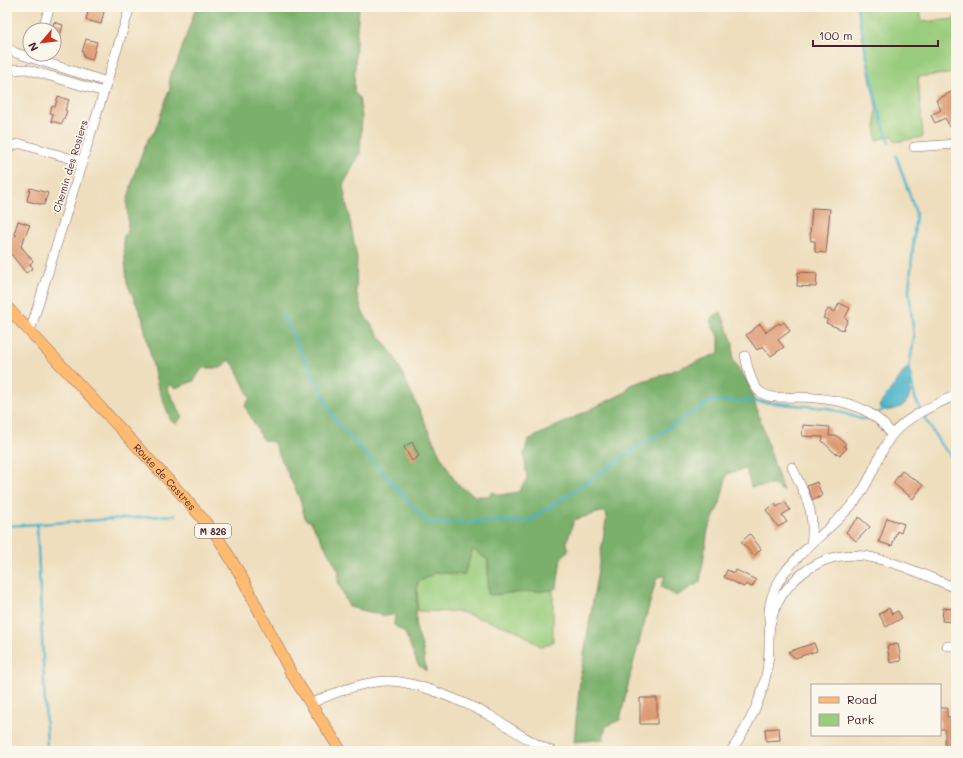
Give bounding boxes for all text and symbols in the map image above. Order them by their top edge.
north arrow [22,22,62,62]
scale bar [813,22,938,48]
text: 100 m [819,27,853,43]
text: N [24,40,41,54]
street label: Chemin des Rosiers [49,118,91,214]
street label: Route de Castres [131,440,199,513]
road number: M 826 [195,524,231,538]
legend [811,684,941,736]
text: Road [847,691,877,707]
text: Park [847,711,874,727]

